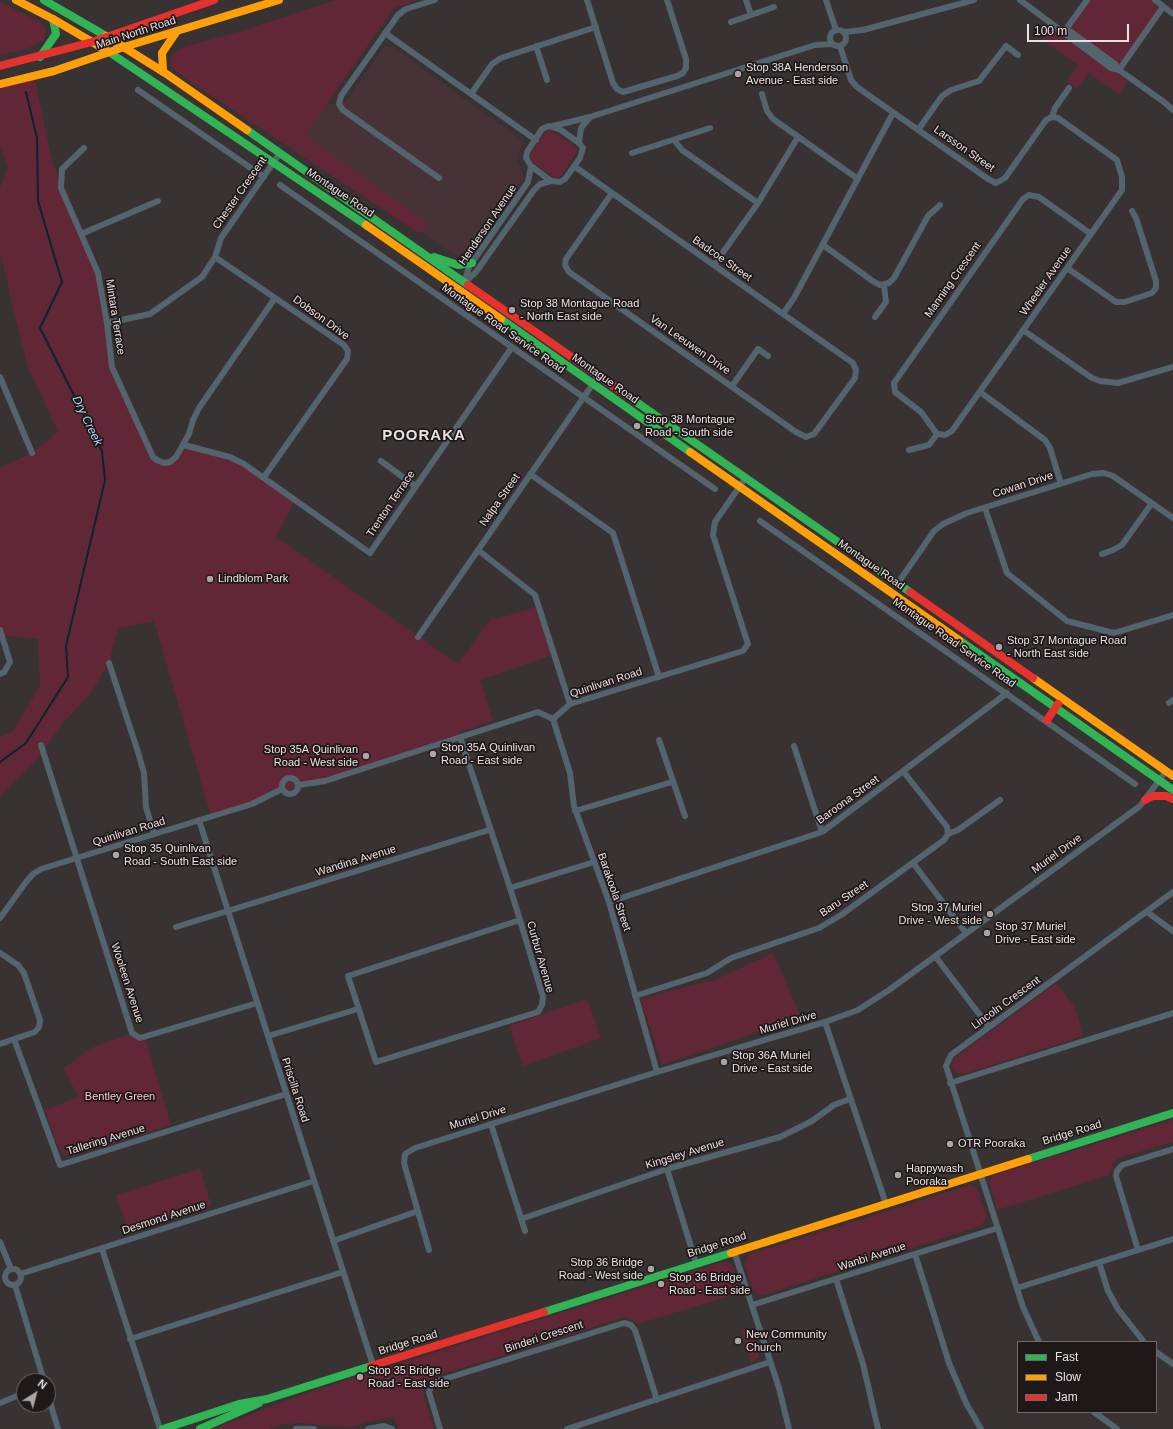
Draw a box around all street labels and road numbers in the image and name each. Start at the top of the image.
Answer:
street label: Main North Road [94,14,178,52]
street label: Larsson Street [931,123,997,175]
street label: Chester Crescent [210,154,270,232]
street label: Montague Road [304,166,376,220]
street label: Henderson Avenue [456,182,520,268]
street label: Badcoe Street [690,234,754,284]
street label: Manning Crescent [922,240,984,320]
street label: Wheeler Avenue [1017,244,1075,318]
street label: Mintara Terrace [103,278,127,356]
street label: Montague Road Service Road [439,281,567,377]
street label: Dobson Drive [290,293,352,343]
street label: Van Leeuwen Drive [647,312,733,378]
street label: Montague Road [569,351,641,407]
street label: Trenton Terrace [364,468,418,540]
street label: Cowan Drive [991,469,1055,501]
street label: Nalpa Street [477,471,523,529]
street label: Montague Road [835,537,907,593]
street label: Montague Road Service Road [890,595,1018,691]
street label: Quinlivan Road [568,665,644,701]
street label: Baroona Street [814,773,882,827]
street label: Quinlivan Road [91,815,167,849]
street label: Muriel Drive [1029,831,1085,877]
street label: Wandina Avenue [314,843,398,879]
street label: Barakoola Street [594,851,634,933]
street label: Baru Street [817,878,871,920]
street label: Curbur Avenue [523,920,557,994]
street label: Wooleen Avenue [108,941,146,1025]
street label: Lincoln Crescent [969,974,1043,1032]
street label: Muriel Drive [758,1009,818,1037]
street label: Priscilla Road [278,1056,312,1124]
street label: Muriel Drive [448,1103,508,1133]
street label: Bridge Road [1041,1118,1103,1148]
street label: Tallering Avenue [65,1122,147,1158]
street label: Kingsley Avenue [644,1136,726,1172]
street label: Desmond Avenue [120,1198,208,1238]
street label: Bridge Road [686,1229,748,1261]
street label: Wanbi Avenue [836,1240,908,1274]
street label: Binderi Crescent [503,1318,585,1356]
street label: Bridge Road [377,1328,439,1358]

